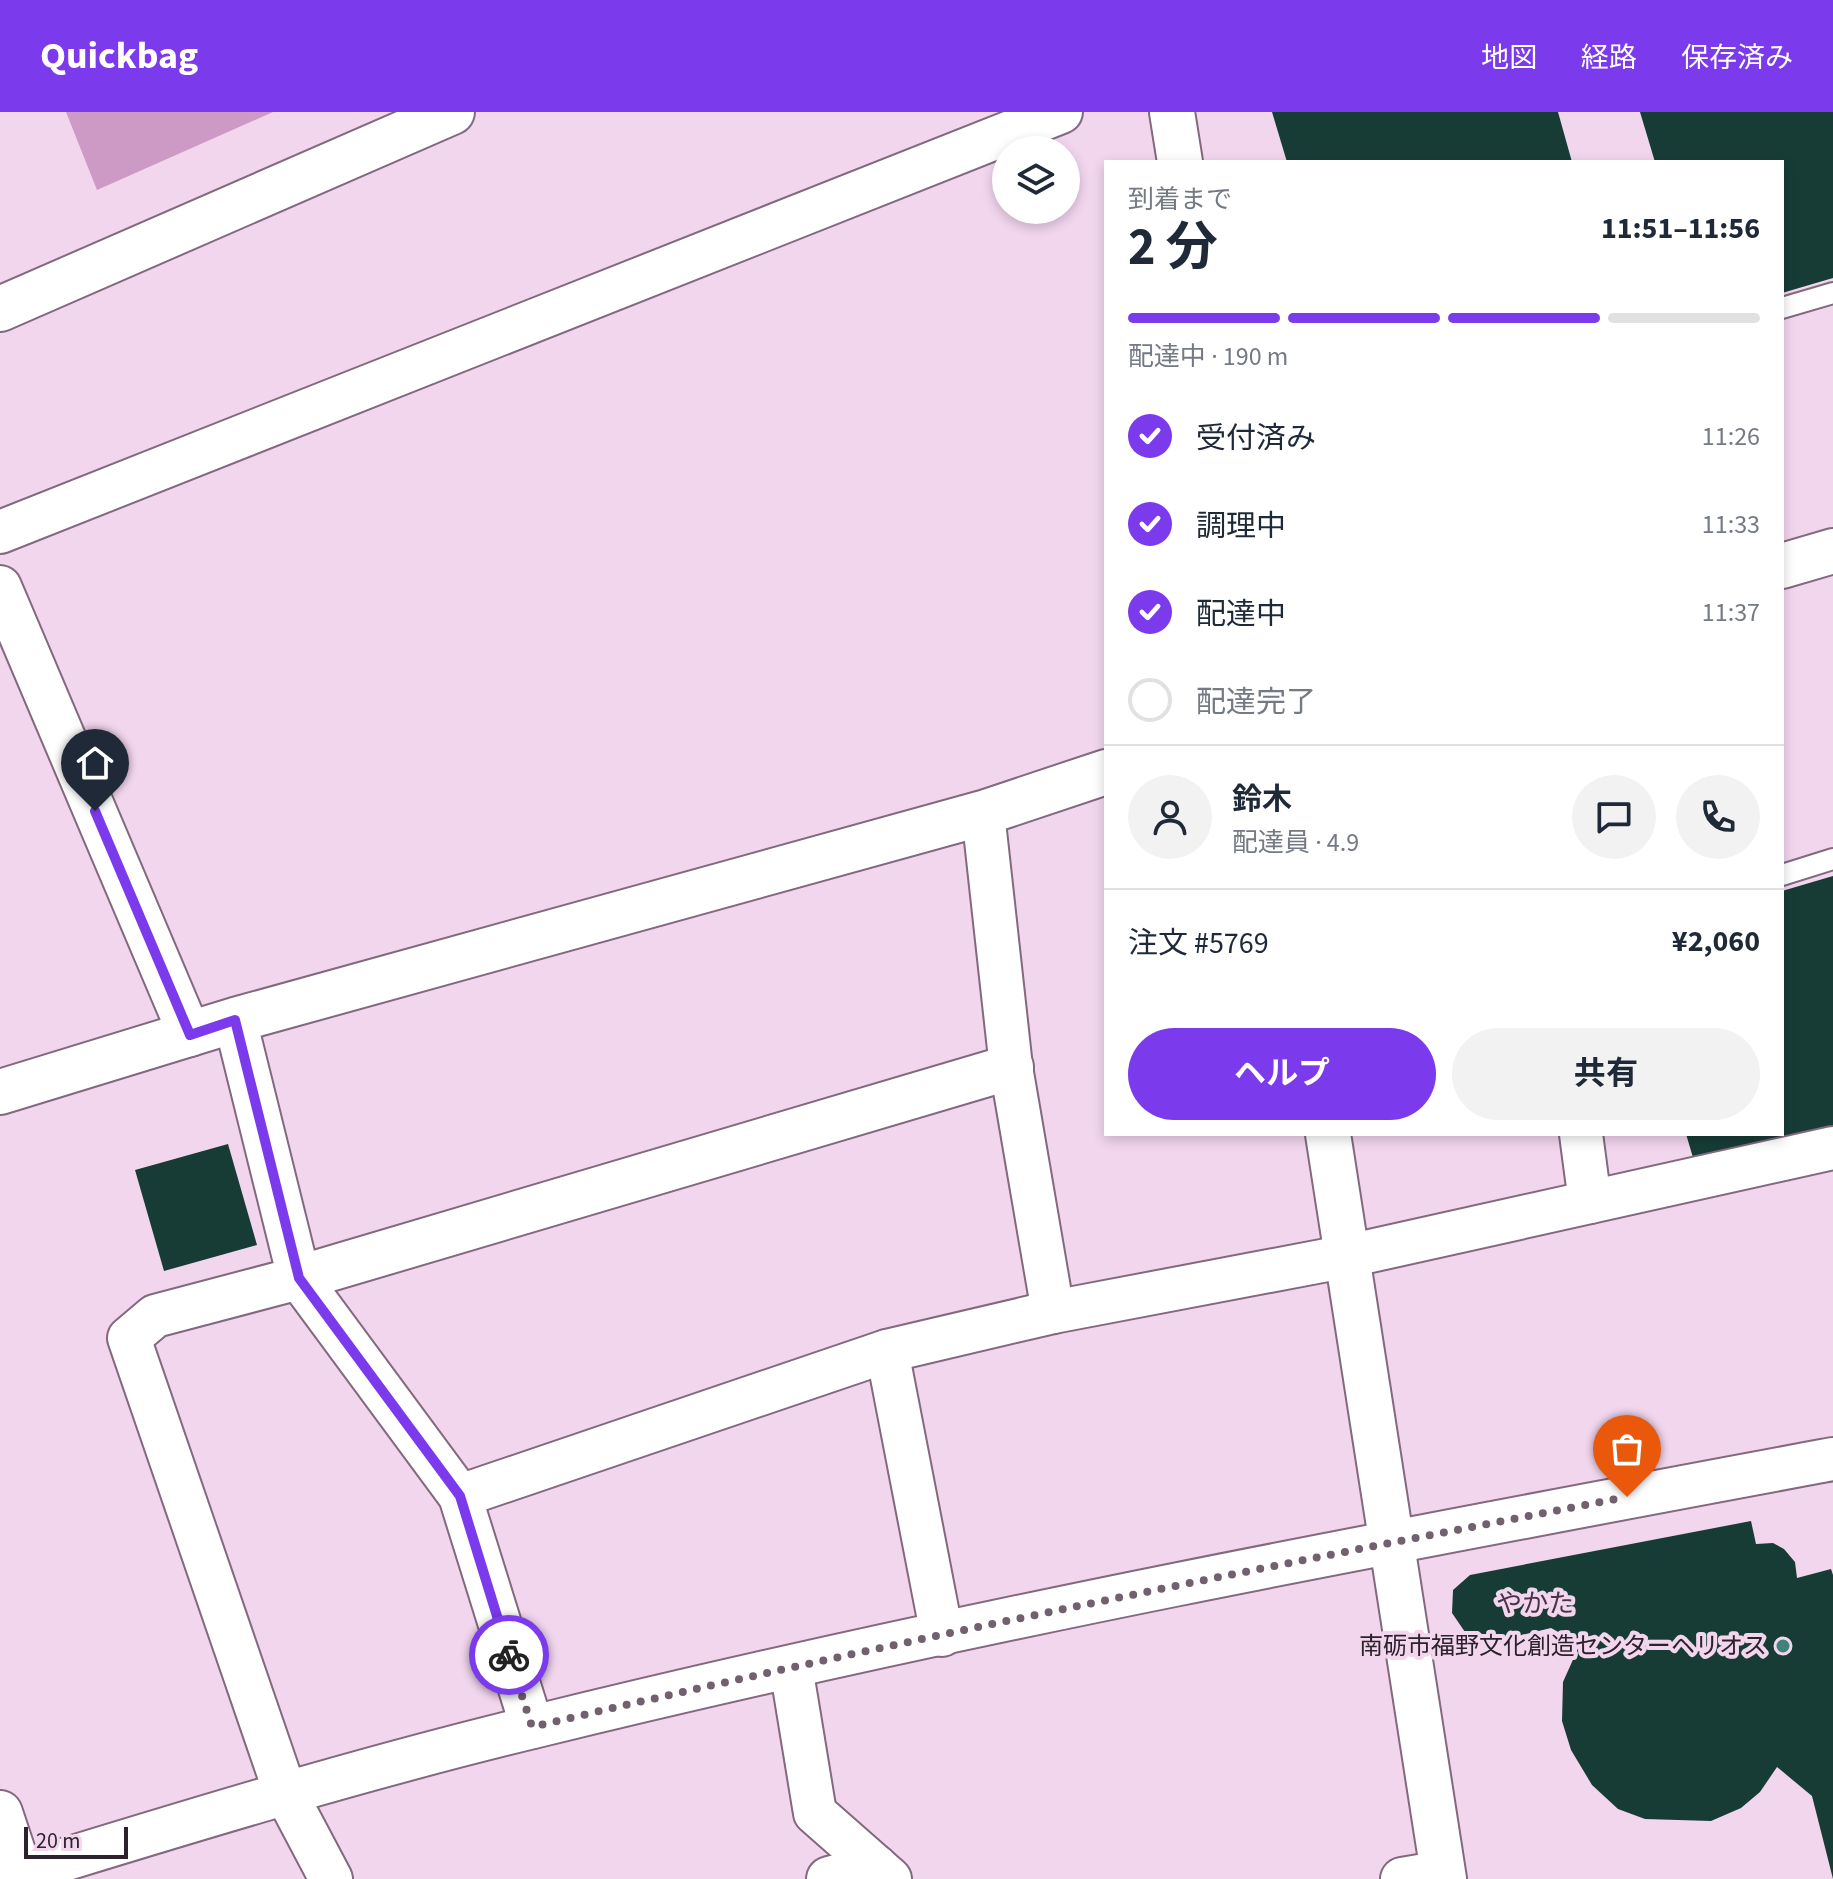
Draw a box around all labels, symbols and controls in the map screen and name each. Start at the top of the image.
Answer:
text: Quickbag [40,29,198,83]
text: 地図 [1481,38,1537,78]
text: 経路 [1581,38,1637,78]
text: 保存済み [1681,38,1793,78]
map controls [992,136,1080,224]
button: layers [992,136,1080,224]
text: 到着まで [1128,181,1232,218]
text: 11:51–11:56 [1601,207,1760,250]
text: 2 分 [1128,211,1218,285]
text: 配達中 · 190 m [1128,338,1288,375]
icon: check [1128,414,1172,458]
text: 受付済み [1196,417,1316,460]
text: 11:26 [1702,418,1760,455]
icon: check [1128,502,1172,546]
text: 調理中 [1196,505,1286,548]
text: 11:33 [1702,506,1760,543]
icon: check [1128,590,1172,634]
text: 配達中 [1196,593,1286,636]
text: 11:37 [1702,594,1760,631]
text: 配達完了 [1196,681,1316,724]
pin [61,729,129,811]
icon: home [73,741,117,785]
button: person [1128,775,1212,859]
button: chat [1572,775,1656,859]
button: phone [1676,775,1760,859]
text: 鈴木 [1232,778,1292,821]
text: 配達員 · 4.9 [1232,824,1359,861]
text: ¥2,060 [1672,920,1760,963]
text: 注文 #5769 [1128,922,1269,965]
button: ヘルプ [1128,1028,1436,1120]
button: 共有 [1452,1028,1760,1120]
pin [1593,1415,1661,1497]
icon: bag [1605,1427,1649,1471]
district label: やかた [1496,1585,1574,1622]
courier [469,1615,549,1695]
place label: 南砺市福野文化創造センターヘリオス [1359,1629,1767,1664]
icon: bike [487,1633,531,1677]
marker: 南砺市福野文化創造センターヘリオス [1774,1637,1792,1655]
scale bar [24,1823,128,1859]
text: 20 m [36,1825,81,1857]

